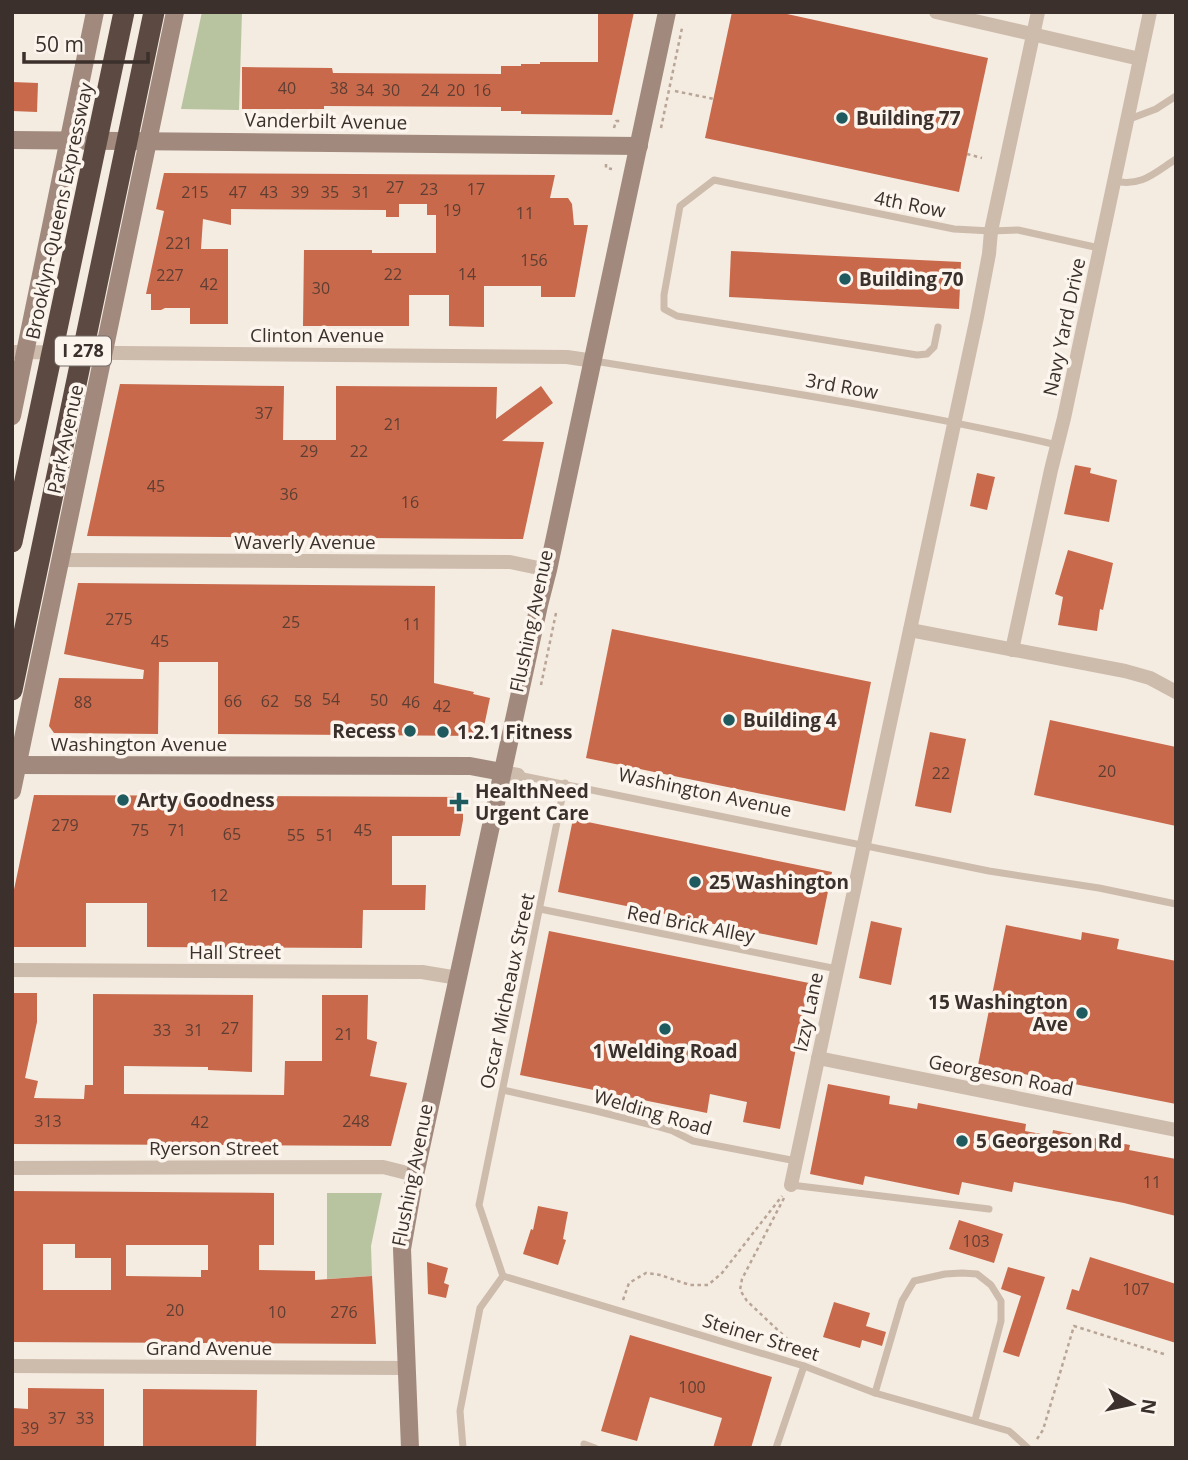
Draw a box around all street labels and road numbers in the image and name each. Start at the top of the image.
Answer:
street label: Brooklyn-Queens Expressway [19,80,99,342]
street label: Vanderbilt Avenue [244,107,408,135]
street label: 4th Row [872,184,948,224]
street label: Navy Yard Drive [1037,255,1091,399]
street label: Clinton Avenue [250,322,384,348]
road number: I 278 [55,337,111,366]
street label: 3rd Row [804,367,881,405]
street label: Park Avenue [41,382,89,496]
street label: Waverly Avenue [234,529,376,555]
street label: Flushing Avenue [503,547,559,695]
street label: Washington Avenue [51,731,227,757]
street label: Washington Avenue [616,761,794,823]
street label: Oscar Micheaux Street [474,890,541,1091]
street label: Red Brick Alley [625,899,758,949]
street label: Hall Street [189,939,281,965]
street label: Izzy Lane [787,970,829,1054]
street label: Georgeson Road [926,1048,1076,1102]
street label: Welding Road [591,1083,715,1141]
street label: Flushing Avenue [385,1101,439,1249]
street label: Ryerson Street [149,1135,279,1161]
street label: Steiner Street [699,1307,823,1367]
street label: Grand Avenue [146,1335,272,1361]

